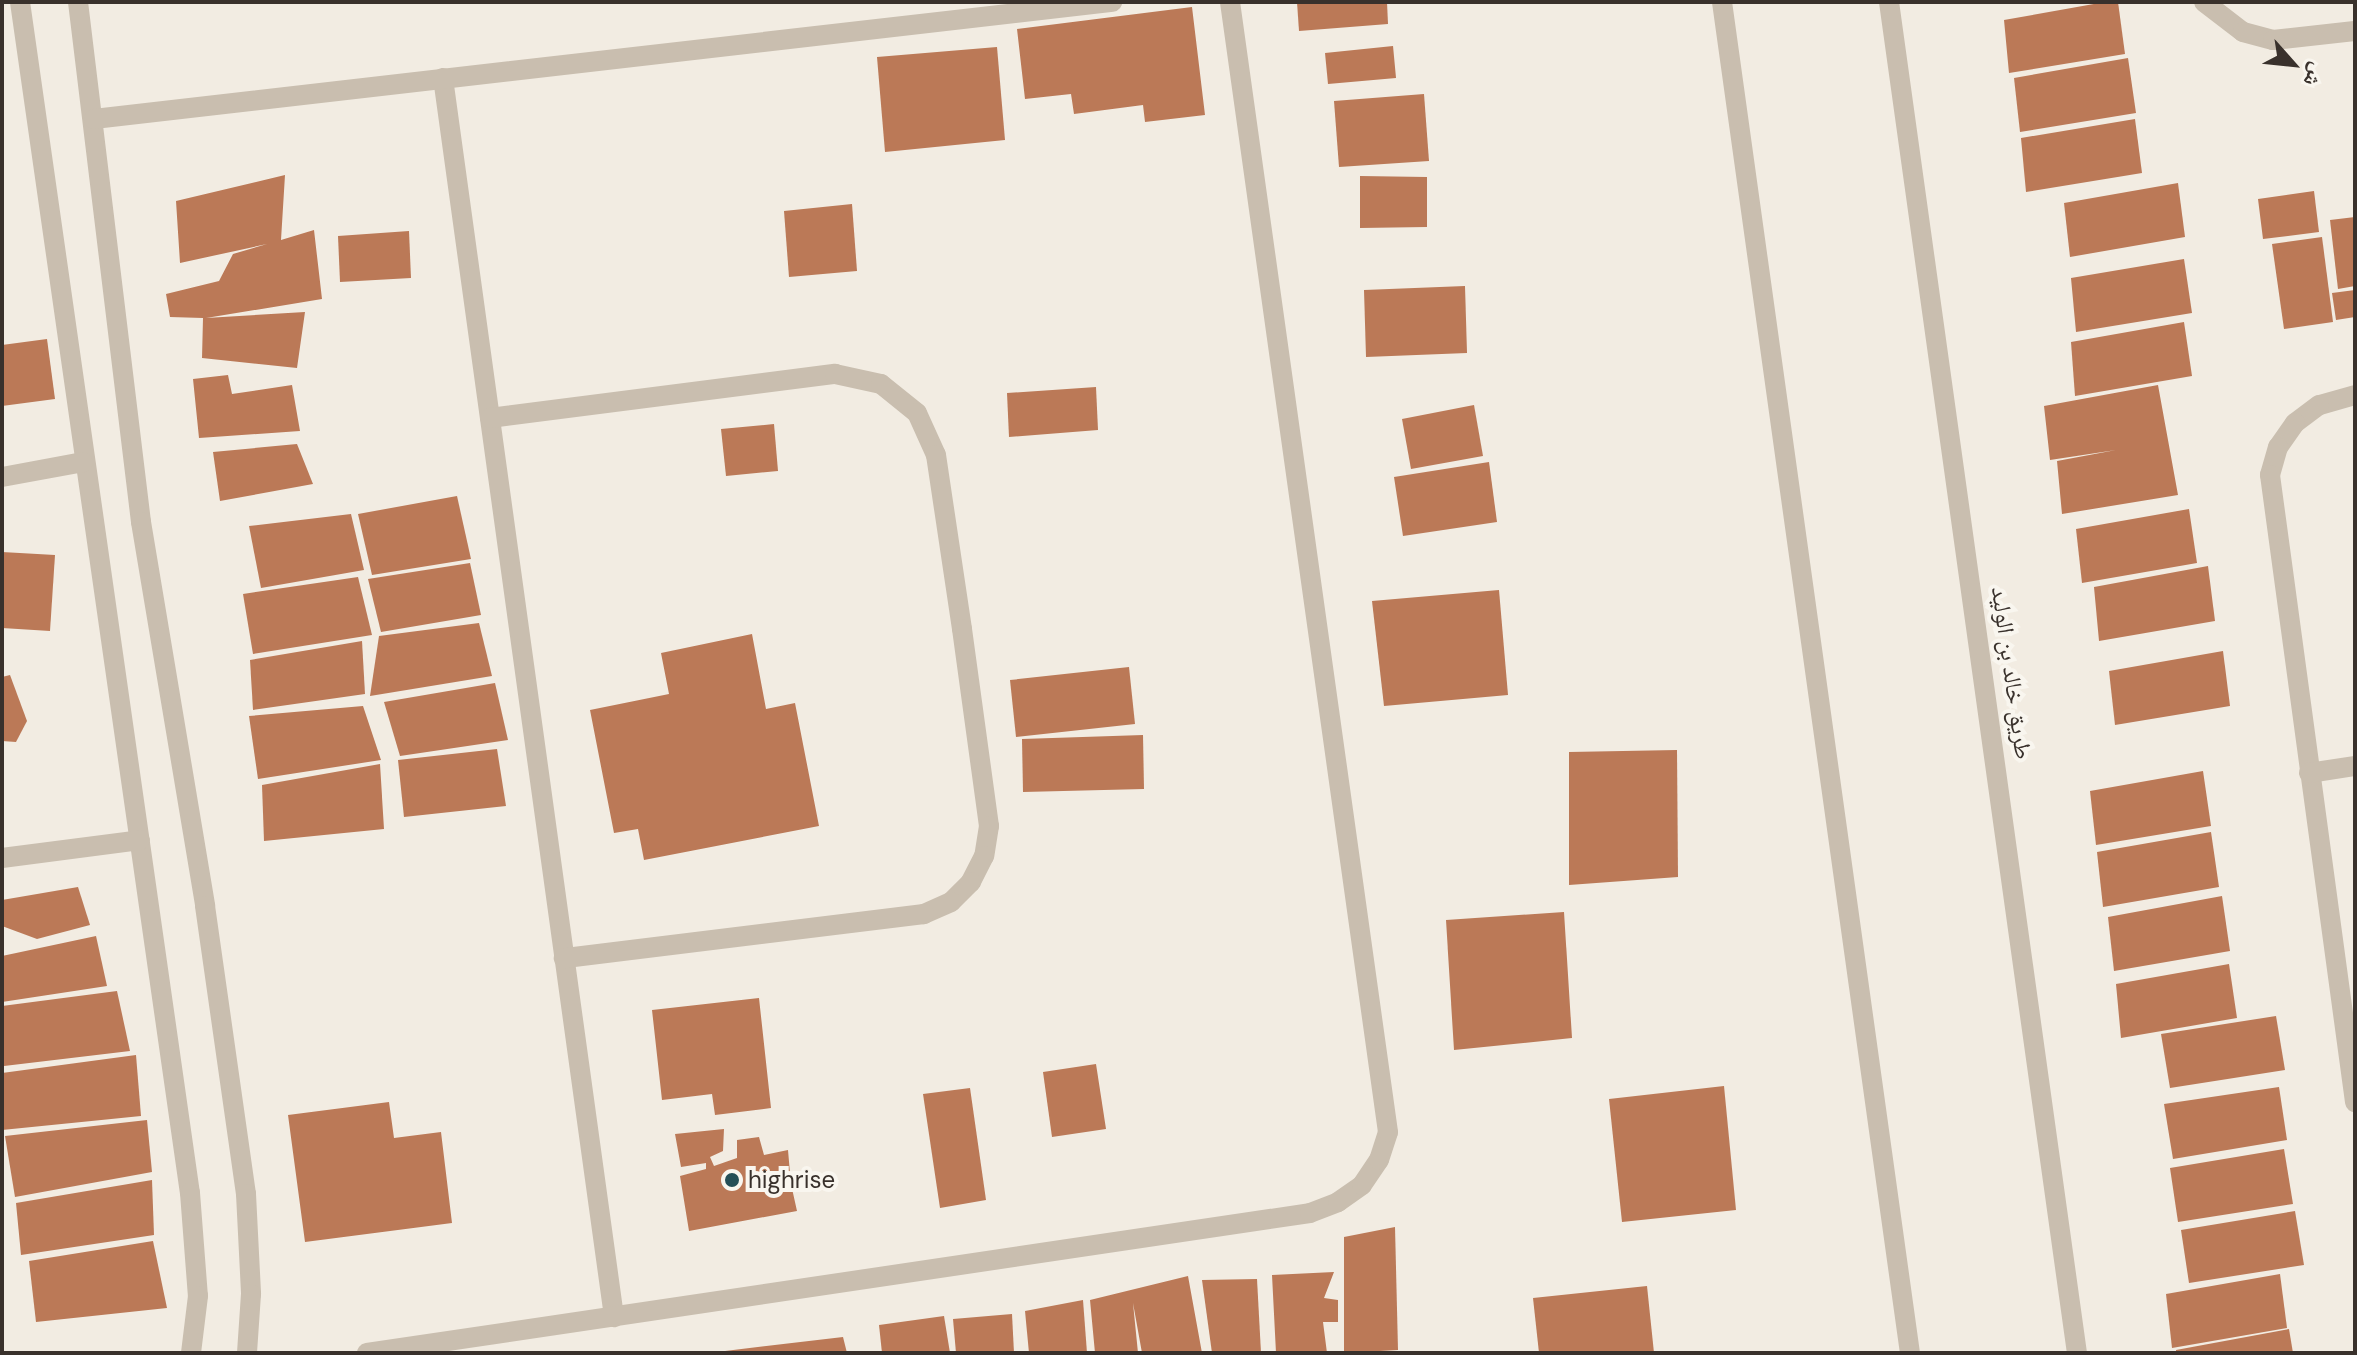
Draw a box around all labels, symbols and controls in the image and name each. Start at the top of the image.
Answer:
north arrow [2253,24,2333,104]
text: ش [2297,58,2333,92]
street label: طريق خالد بن الوليد [1986,585,2038,761]
place label: highrise [748,1166,835,1194]
marker: highrise [723,1171,741,1189]

